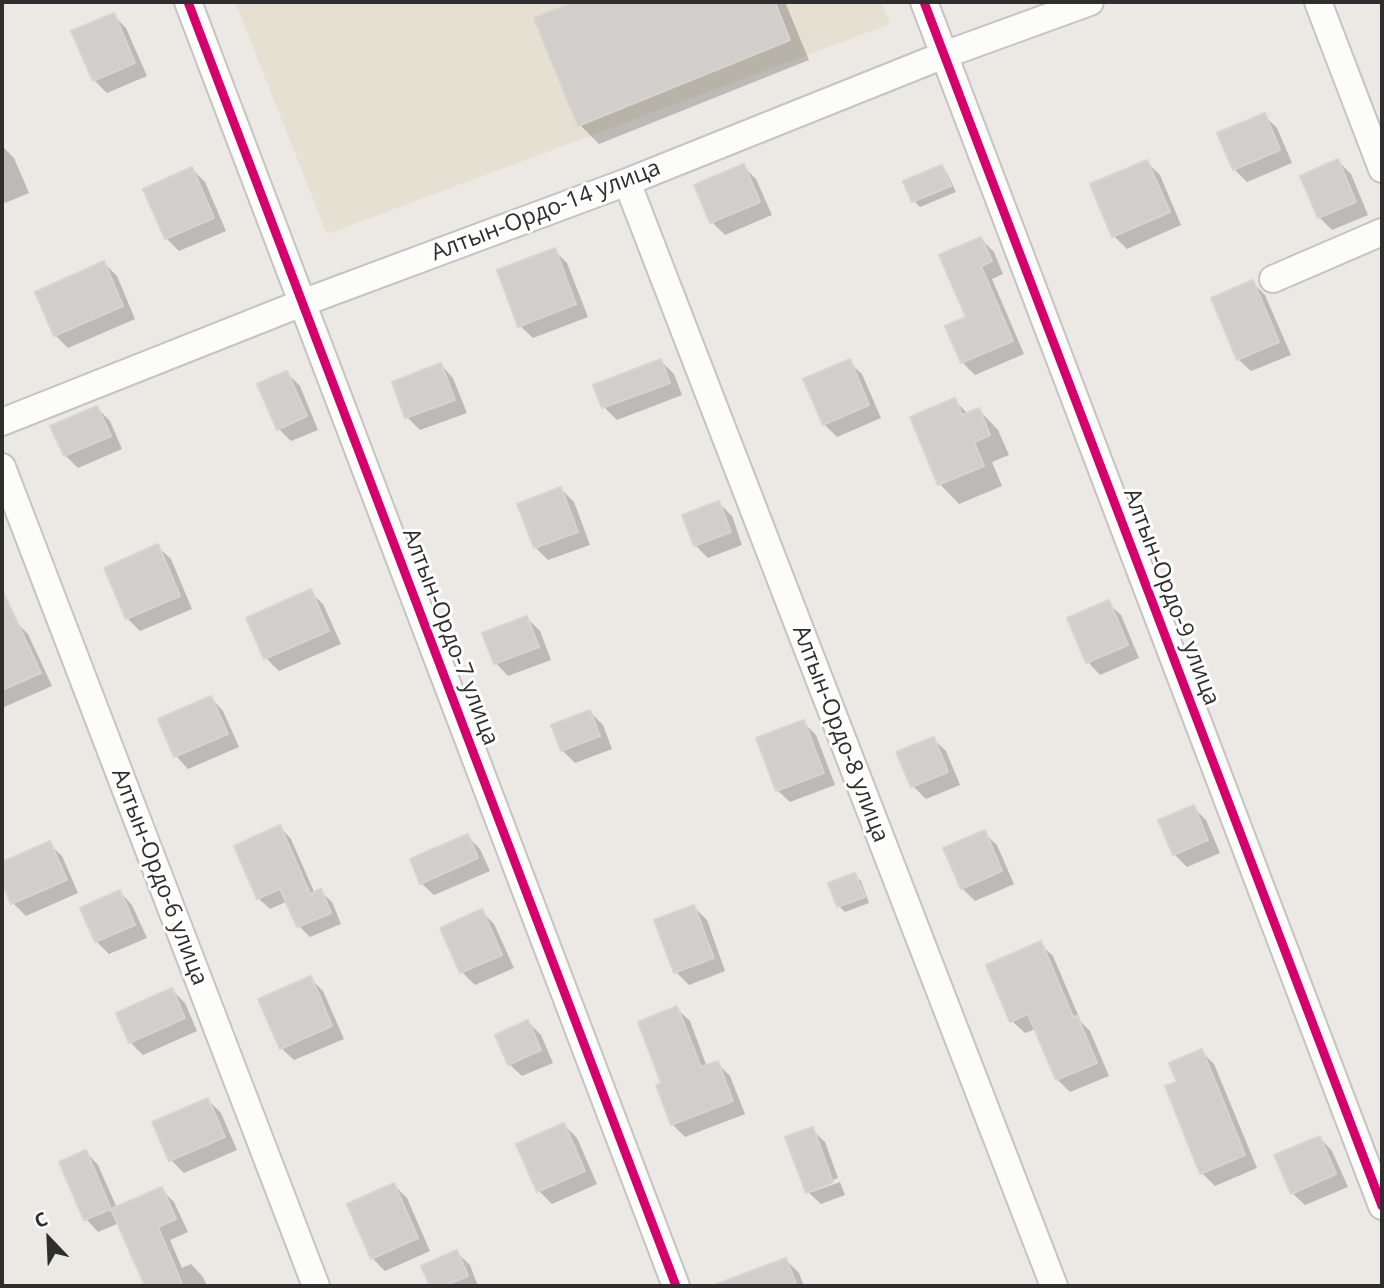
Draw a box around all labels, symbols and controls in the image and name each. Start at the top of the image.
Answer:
street label: Алтын-Ордо-14 улица [427,155,665,267]
street label: Алтын-Ордо-9 улица [1117,485,1225,709]
street label: Алтын-Ордо-7 улица [396,525,504,749]
street label: Алтын-Ордо-8 улица [786,622,894,846]
street label: Алтын-Ордо-6 улица [105,765,213,989]
north arrow [14,1204,84,1274]
text: С [30,1205,51,1234]

